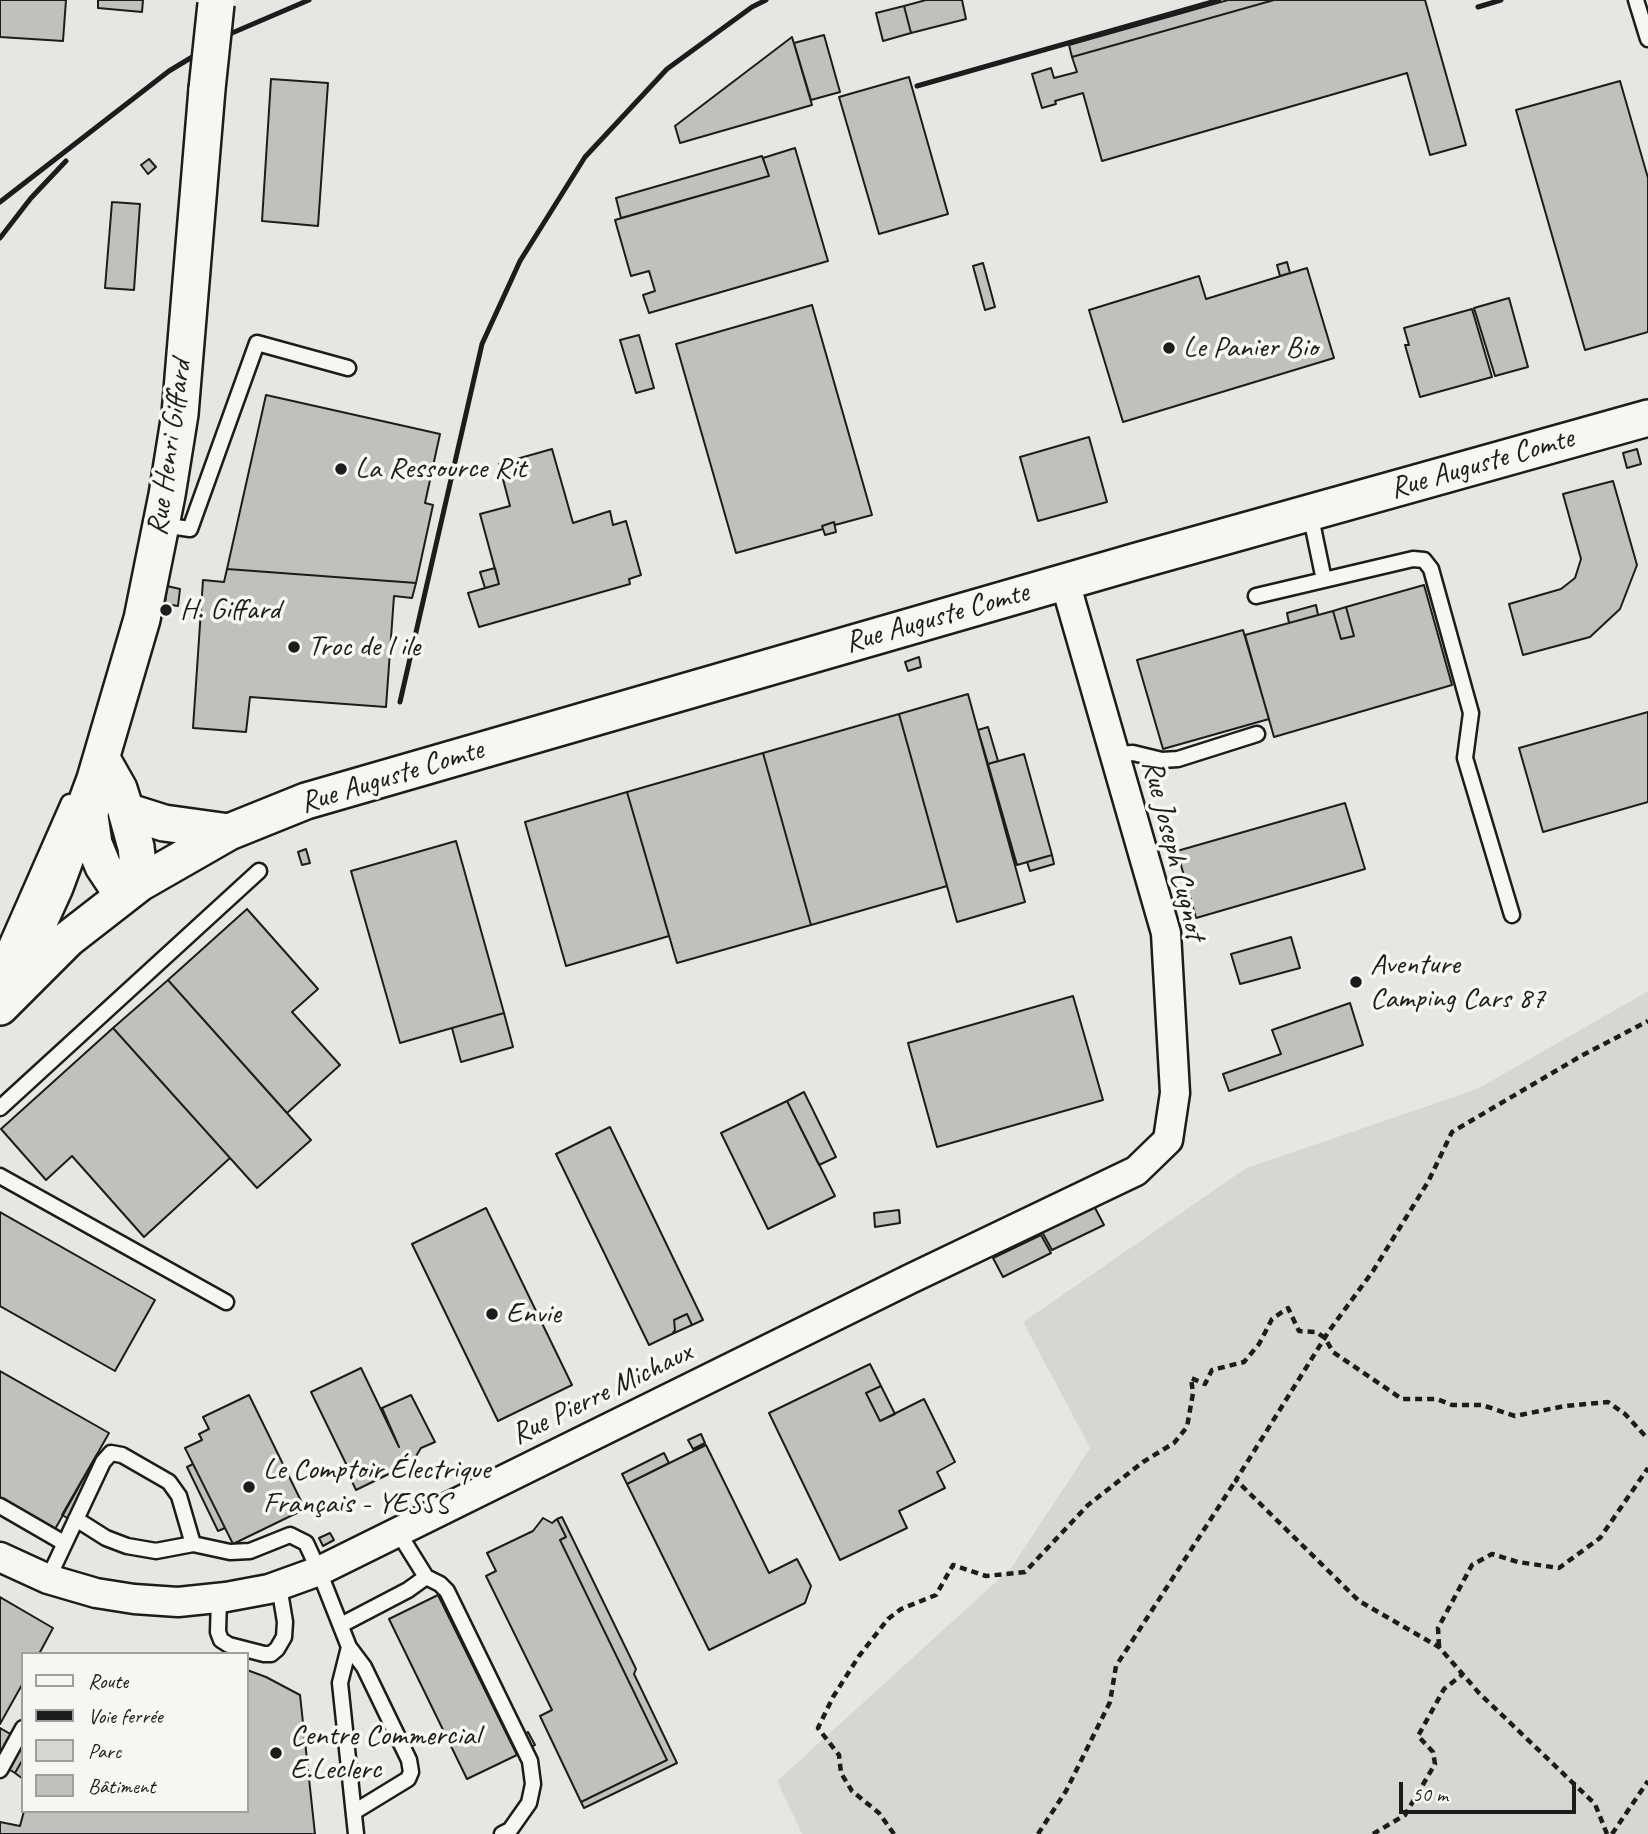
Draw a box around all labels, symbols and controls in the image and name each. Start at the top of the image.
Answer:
place label: Le Panier Bio [1183,330,1318,366]
marker: Le Panier Bio [1161,340,1177,356]
street label: Rue Henri Giffard [140,358,200,538]
street label: Rue Auguste Comte [1386,421,1578,507]
place label: La Ressource Rit [355,451,526,487]
marker: La Ressource Rit [333,461,349,477]
street label: Rue Auguste Comte [841,575,1033,661]
place label: H. Giffard [180,592,280,628]
marker: H. Giffard [158,602,174,618]
place label: Troc de l ile [308,629,420,665]
marker: Troc de l ile [286,639,302,655]
street label: Rue Auguste Comte [296,732,488,822]
street label: Rue Joseph Cugnot [1133,756,1213,944]
place label: Aventure Camping Cars 87 [1370,947,1545,1018]
marker: Aventure Camping Cars 87 [1348,974,1364,990]
place label: Envie [506,1296,561,1332]
marker: Envie [484,1306,500,1322]
street label: Rue Pierre Michaux [506,1335,698,1453]
place label: Le Comptoir Électrique Français - YESSS [263,1452,490,1522]
marker: Le Comptoir Électrique Français - YESSS [241,1479,257,1495]
legend [21,1652,248,1813]
text: Route [88,1668,128,1694]
text: Voie ferrée [88,1703,163,1729]
place label: Centre Commercial E.Leclerc [290,1718,480,1788]
text: Parc [88,1738,121,1764]
marker: Centre Commercial E.Leclerc [268,1745,284,1761]
scale bar [1403,1768,1580,1812]
text: Bâtiment [88,1773,155,1799]
text: 50 m [1412,1781,1448,1807]

